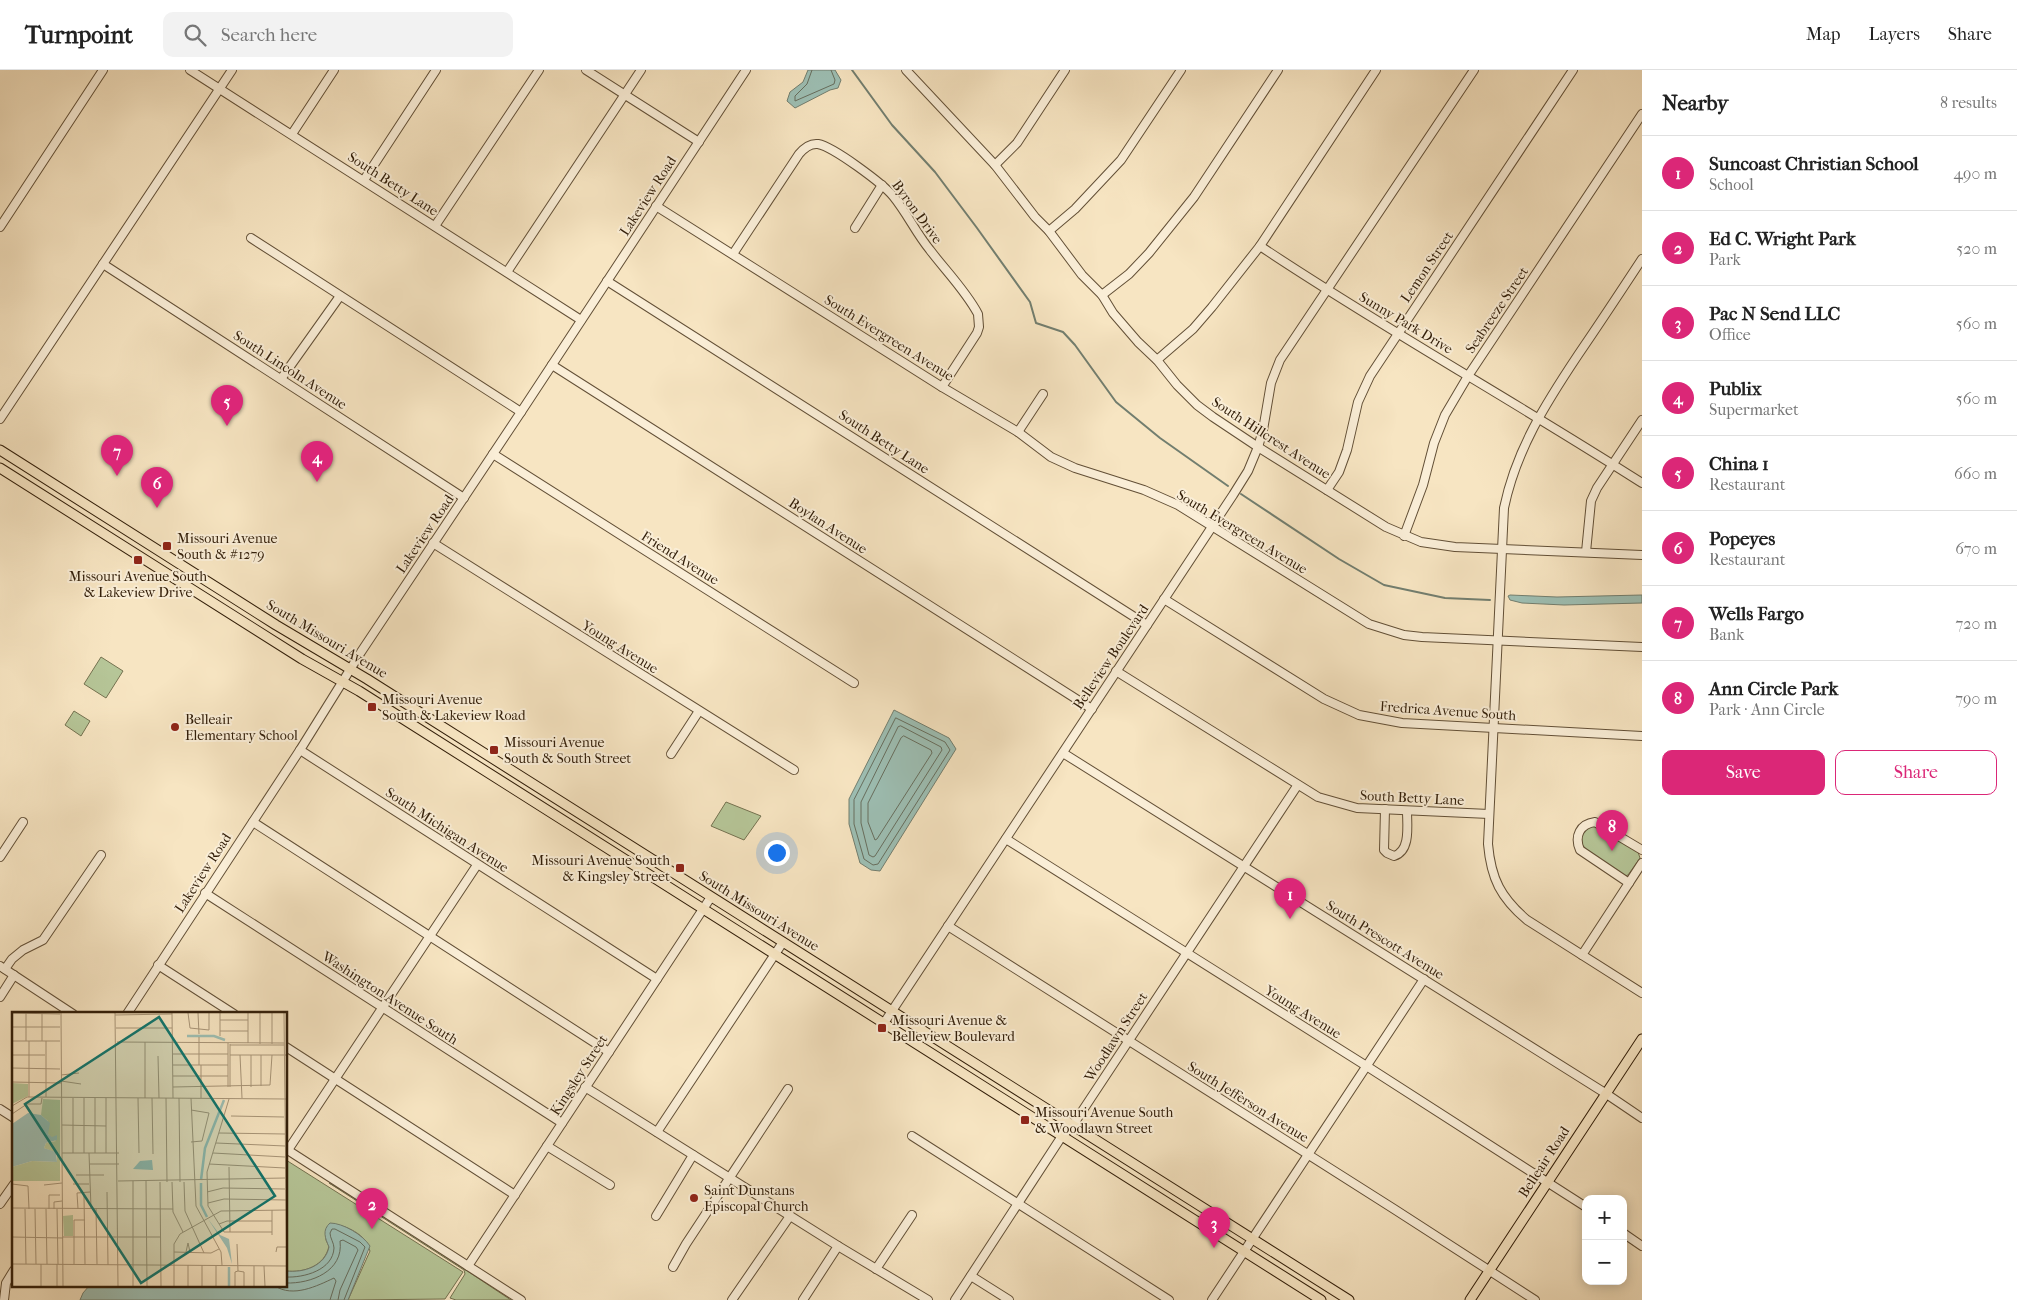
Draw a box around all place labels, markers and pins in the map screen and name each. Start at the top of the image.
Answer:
pin: 5 [211,385,243,426]
pin: 7 [101,435,133,476]
pin: 4 [301,441,333,482]
pin: 6 [141,467,173,508]
place label: Missouri Avenue South & #1279 [177,530,278,563]
marker: Missouri Avenue South & #1279 [161,540,173,552]
marker: Missouri Avenue South & Lakeview Drive [132,554,144,566]
place label: Missouri Avenue South & Lakeview Drive [69,568,207,601]
place label: Missouri Avenue South & Lakeview Road [382,691,526,724]
marker: Missouri Avenue South & Lakeview Road [366,701,378,713]
place label: Belleair Elementary School [185,711,298,744]
marker: Belleair Elementary School [169,721,181,733]
place label: Missouri Avenue South & South Street [504,734,631,767]
marker: Missouri Avenue South & South Street [488,744,500,756]
pin: 8 [1596,810,1628,851]
place label: Missouri Avenue South & Kingsley Street [532,852,670,885]
marker: Missouri Avenue South & Kingsley Street [674,862,686,874]
pin: 1 [1274,878,1306,919]
place label: Missouri Avenue & Belleview Boulevard [892,1012,1015,1045]
marker: Missouri Avenue & Belleview Boulevard [876,1022,888,1034]
place label: Missouri Avenue South & Woodlawn Street [1035,1104,1174,1137]
marker: Missouri Avenue South & Woodlawn Street [1019,1114,1031,1126]
place label: Saint Dunstans Episcopal Church [704,1182,809,1215]
pin: 2 [356,1188,388,1229]
marker: Saint Dunstans Episcopal Church [688,1192,700,1204]
pin: 3 [1198,1207,1230,1248]

